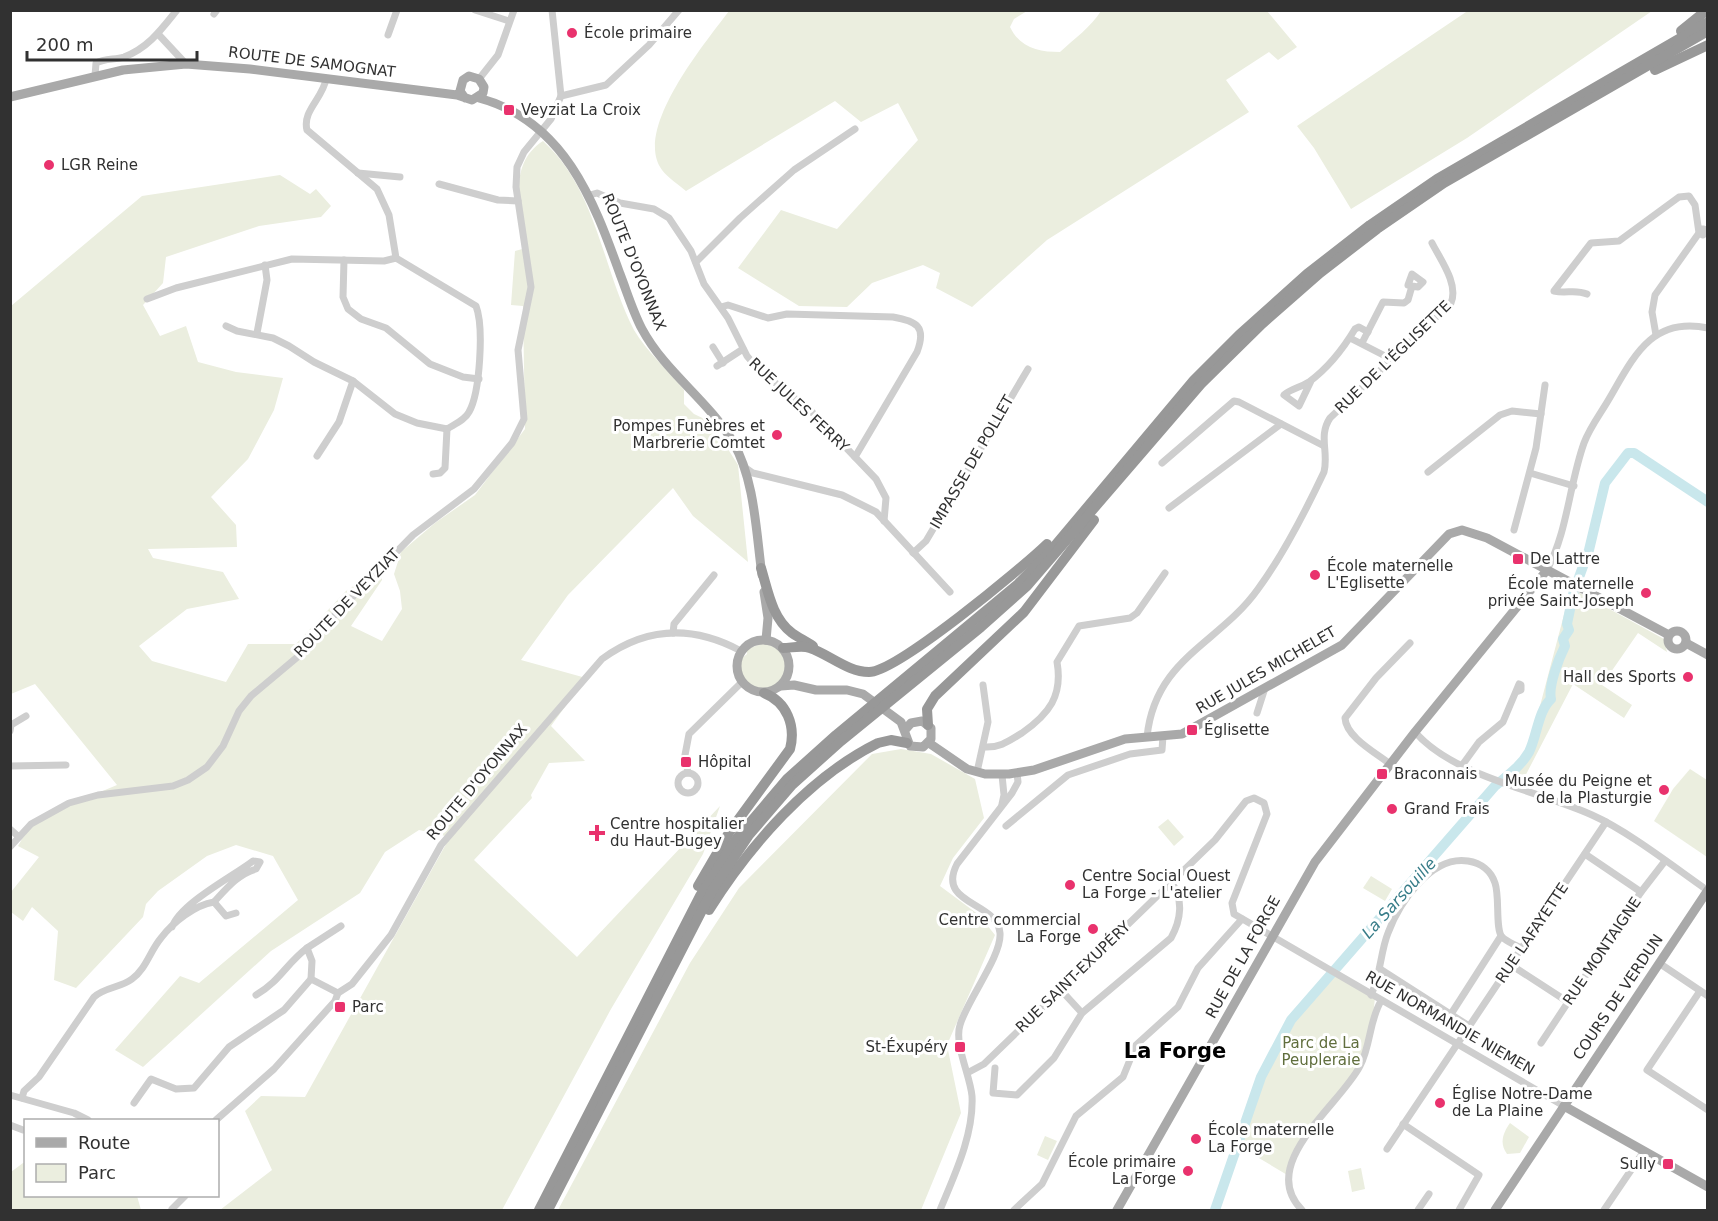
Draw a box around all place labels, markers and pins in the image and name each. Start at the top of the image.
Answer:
place label: École primaire [584,23,692,42]
marker: École primaire [565,26,579,40]
place label: Veyziat La Croix [521,101,641,119]
marker: Veyziat La Croix [502,103,516,117]
place label: LGR Reine [61,156,138,174]
marker: LGR Reine [42,158,56,172]
place label: Pompes Funèbres et Marbrerie Comtet [613,417,765,452]
marker: Pompes Funèbres et Marbrerie Comtet [770,428,784,442]
place label: De Lattre [1530,550,1600,568]
marker: De Lattre [1511,552,1525,566]
place label: École maternelle L'Eglisette [1327,556,1453,592]
marker: École maternelle L'Eglisette [1308,568,1322,582]
place label: École maternelle privée Saint-Joseph [1488,574,1634,610]
marker: École maternelle privée Saint-Joseph [1639,586,1653,600]
place label: Hall des Sports [1563,668,1676,686]
marker: Hall des Sports [1681,670,1695,684]
place label: Églisette [1204,720,1269,739]
marker: Églisette [1185,723,1199,737]
place label: Hôpital [698,753,751,771]
marker: Hôpital [679,755,693,769]
place label: Braconnais [1394,765,1477,783]
marker: Braconnais [1375,767,1389,781]
place label: Musée du Peigne et de la Plasturgie [1505,772,1652,807]
marker: Musée du Peigne et de la Plasturgie [1657,783,1671,797]
place label: Grand Frais [1404,800,1490,818]
marker: Grand Frais [1385,802,1399,816]
place label: Centre hospitalier du Haut-Bugey [610,815,745,850]
marker: Centre hospitalier du Haut-Bugey [588,824,606,842]
place label: Centre Social Ouest La Forge - L'atelier [1082,867,1231,902]
marker: Centre Social Ouest La Forge - L'atelier [1063,878,1077,892]
place label: Centre commercial La Forge [939,911,1081,946]
marker: Centre commercial La Forge [1086,922,1100,936]
place label: Parc [352,998,384,1016]
marker: Parc [333,1000,347,1014]
place label: St-Éxupéry [866,1037,948,1056]
marker: St-Éxupéry [953,1040,967,1054]
place label: Église Notre-Dame de La Plaine [1452,1084,1593,1120]
marker: Église Notre-Dame de La Plaine [1433,1096,1447,1110]
place label: École maternelle La Forge [1208,1120,1334,1156]
marker: École maternelle La Forge [1189,1132,1203,1146]
place label: École primaire La Forge [1068,1152,1176,1188]
place label: Sully [1620,1155,1656,1173]
marker: Sully [1661,1157,1675,1171]
marker: École primaire La Forge [1181,1164,1195,1178]

